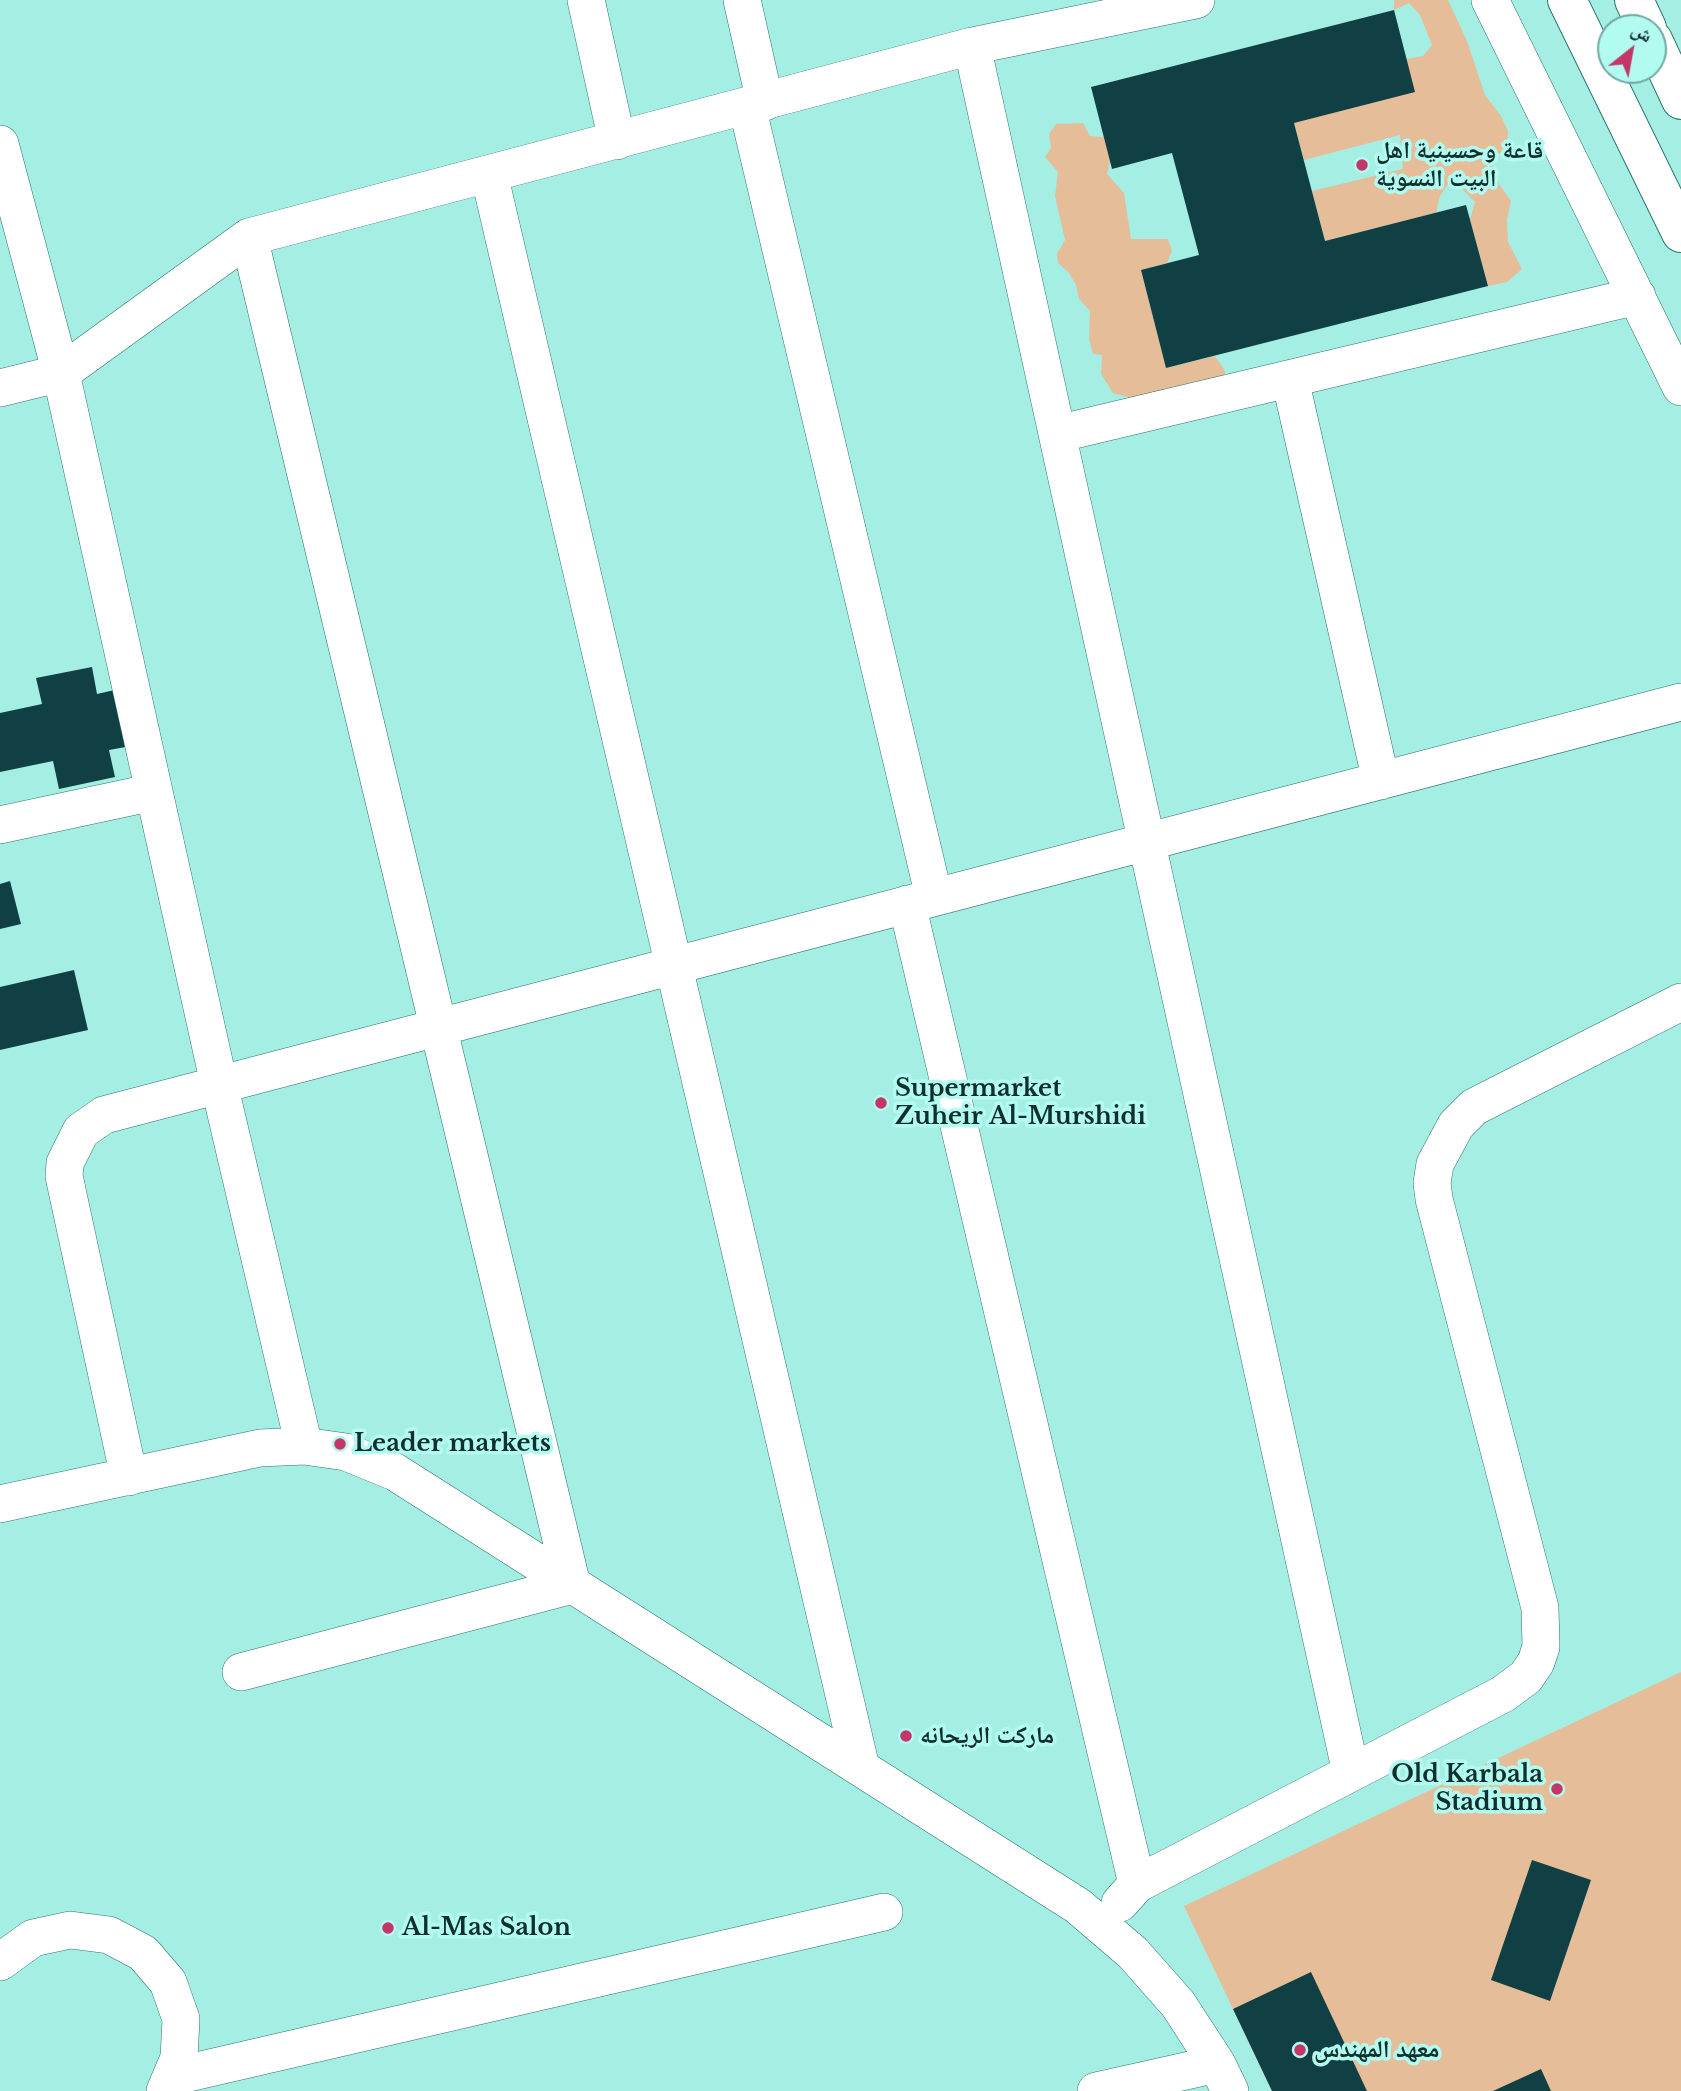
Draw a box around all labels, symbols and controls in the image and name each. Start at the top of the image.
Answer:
north arrow [1597,14,1667,84]
text: ش [1627,17,1657,47]
place label: قاعة وحسينية اهل البيت النسوية [1376,137,1543,193]
marker: قاعة وحسينية اهل البيت النسوية [1354,157,1370,173]
place label: Supermarket Zuheir Al-Murshidi [895,1075,1146,1131]
marker: Supermarket Zuheir Al-Murshidi [873,1095,889,1111]
place label: Leader markets [354,1430,551,1458]
marker: Leader markets [332,1436,348,1452]
place label: ماركت الريحانه [920,1722,1054,1750]
marker: ماركت الريحانه [898,1728,914,1744]
place label: Old Karbala Stadium [1391,1761,1543,1817]
marker: Old Karbala Stadium [1549,1781,1565,1797]
place label: Al-Mas Salon [402,1914,571,1942]
marker: Al-Mas Salon [380,1920,396,1936]
place label: معهد المهندس [1314,2036,1439,2064]
marker: معهد المهندس [1292,2042,1308,2058]

